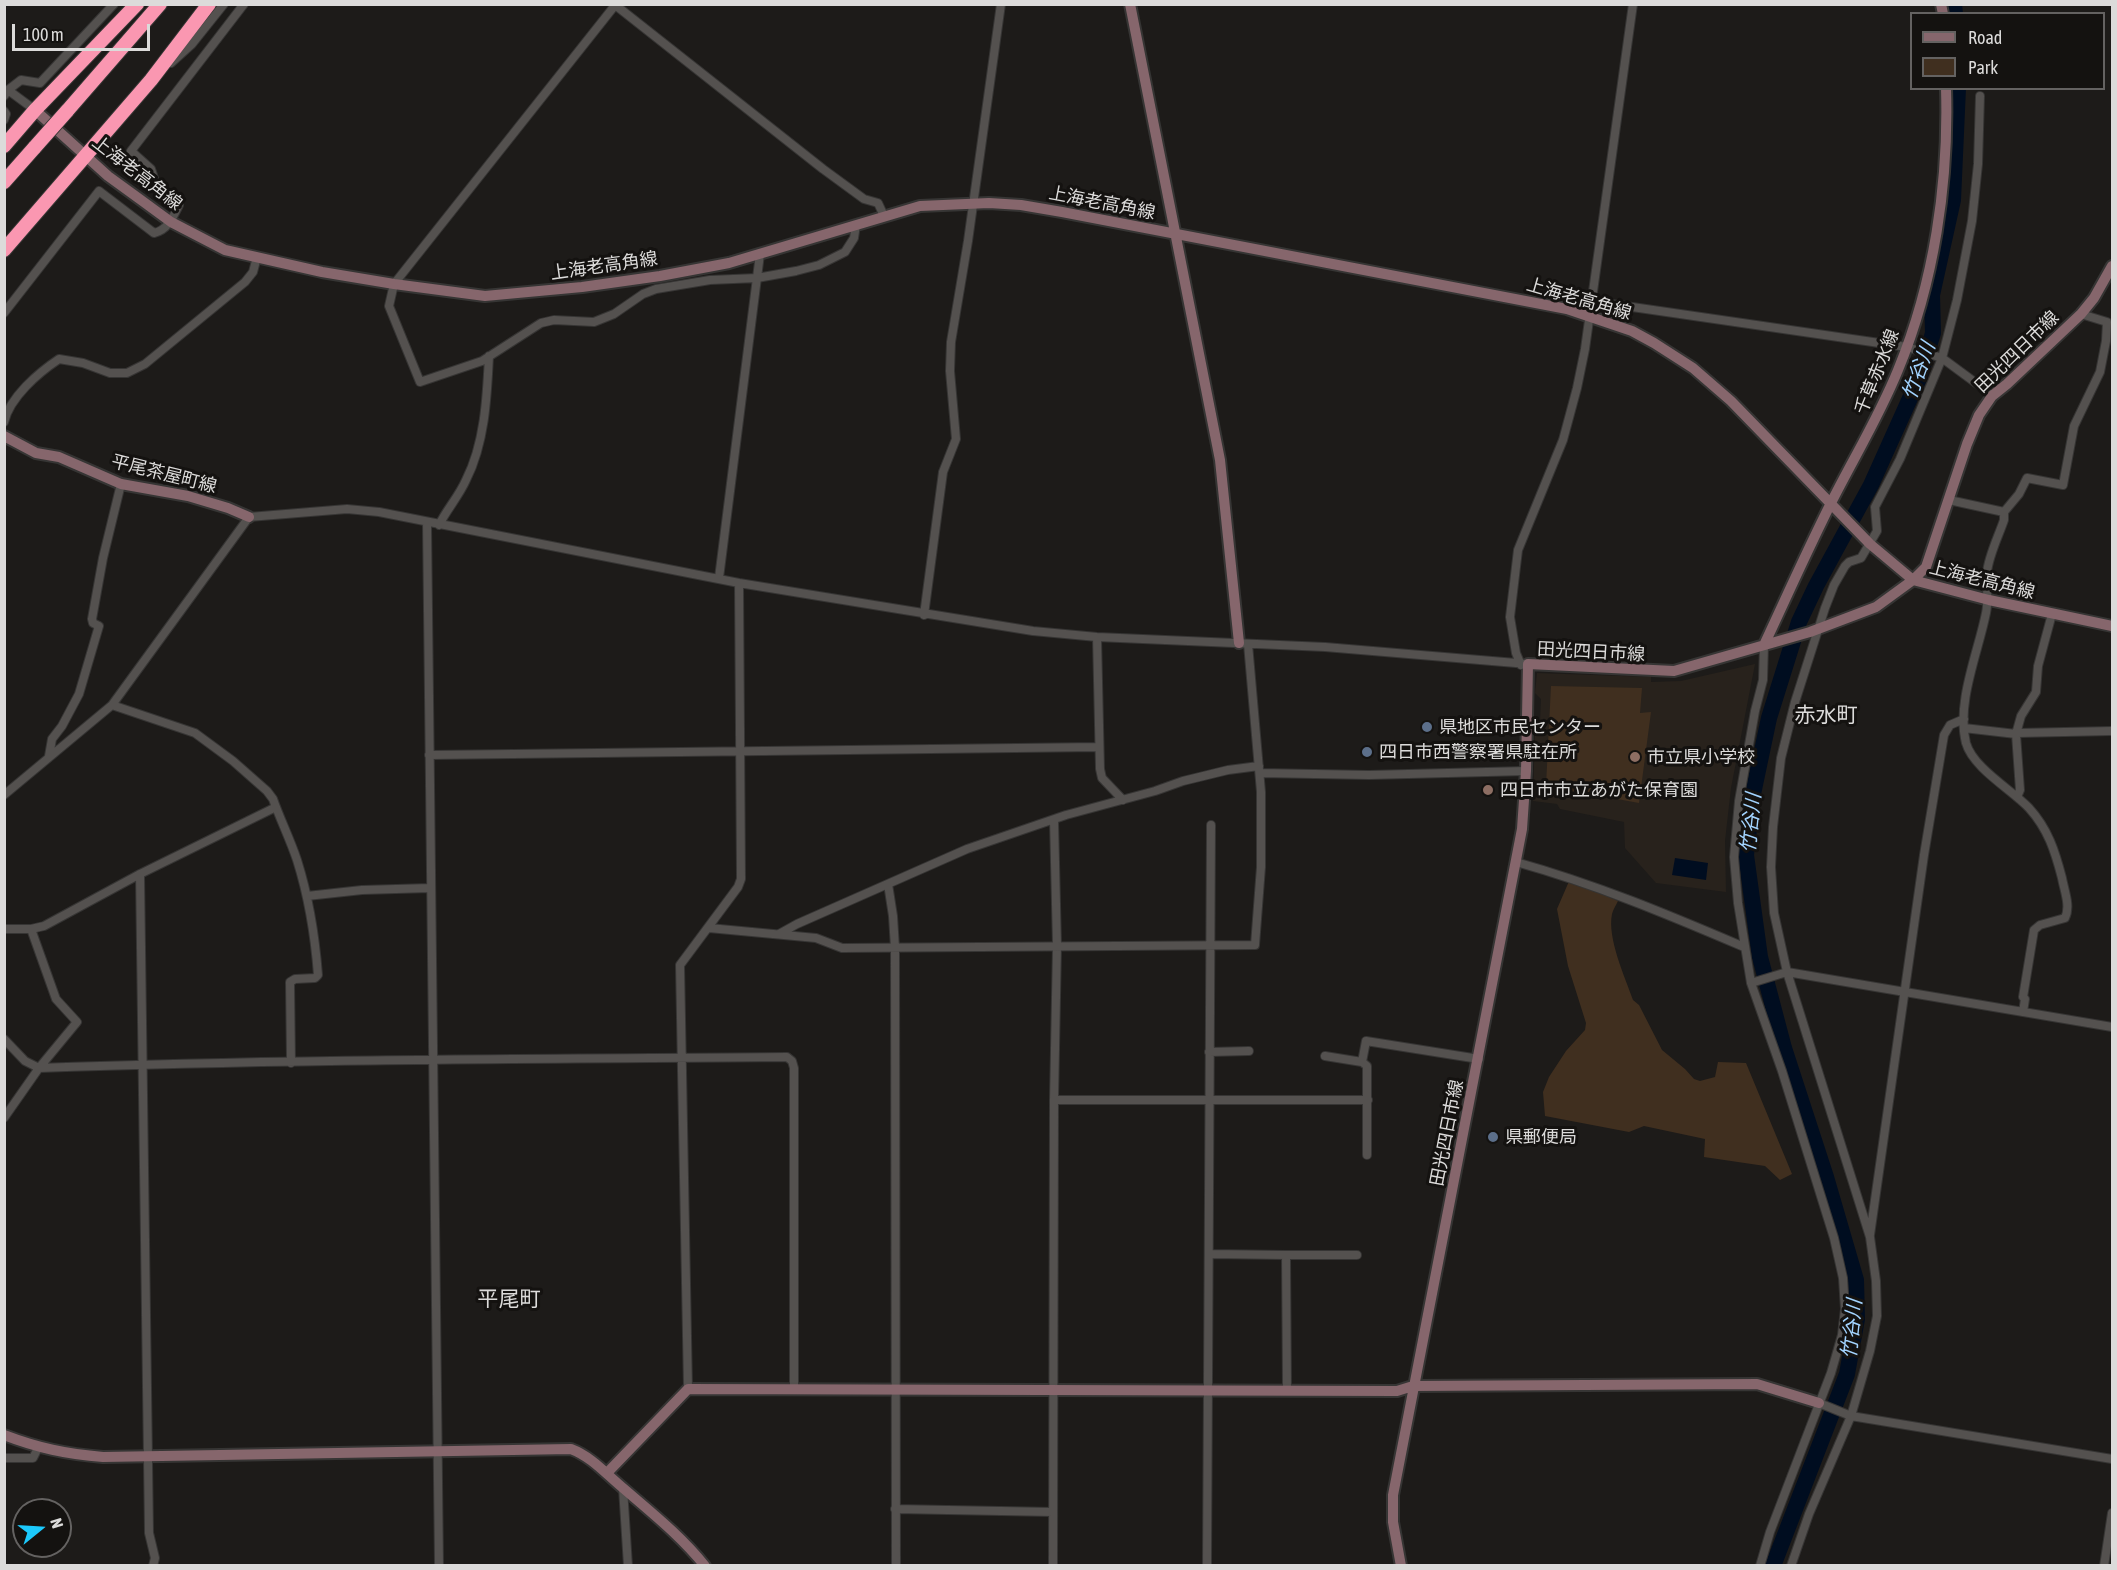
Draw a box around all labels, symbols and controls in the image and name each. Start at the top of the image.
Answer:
scale bar [15,12,153,50]
legend [1910,12,2105,90]
text: 100 m [23,24,64,45]
text: Road [1968,27,2002,48]
text: Park [1968,57,1998,78]
street label: 上海老高角線 [88,131,186,215]
street label: 上海老高角線 [1047,182,1157,224]
street label: 上海老高角線 [549,248,659,284]
street label: 上海老高角線 [1524,274,1634,324]
street label: 田光四日市線 [1971,307,2063,397]
street label: 千草赤水線 [1850,326,1904,418]
water label: 竹谷川 [1897,339,1941,403]
street label: 平尾茶屋町線 [109,450,219,498]
street label: 上海老高角線 [1927,556,2037,604]
street label: 田光四日市線 [1537,638,1645,666]
district label: 赤水町 [1795,702,1857,728]
place label: 県地区市民センター [1439,716,1601,738]
marker: 県地区市民センター [1420,720,1434,734]
place label: 四日市西警察署県駐在所 [1379,741,1577,763]
marker: 四日市西警察署県駐在所 [1360,745,1374,759]
place label: 市立県小学校 [1647,746,1755,768]
marker: 市立県小学校 [1628,750,1642,764]
place label: 四日市市立あがた保育園 [1500,779,1698,801]
marker: 四日市市立あがた保育園 [1481,783,1495,797]
water label: 竹谷川 [1736,792,1766,854]
street label: 田光四日市線 [1426,1078,1468,1188]
place label: 県郵便局 [1505,1126,1577,1148]
marker: 県郵便局 [1486,1130,1500,1144]
district label: 平尾町 [478,1286,540,1312]
water label: 竹谷川 [1837,1298,1867,1360]
north arrow [12,1498,72,1558]
text: N [47,1516,67,1530]

